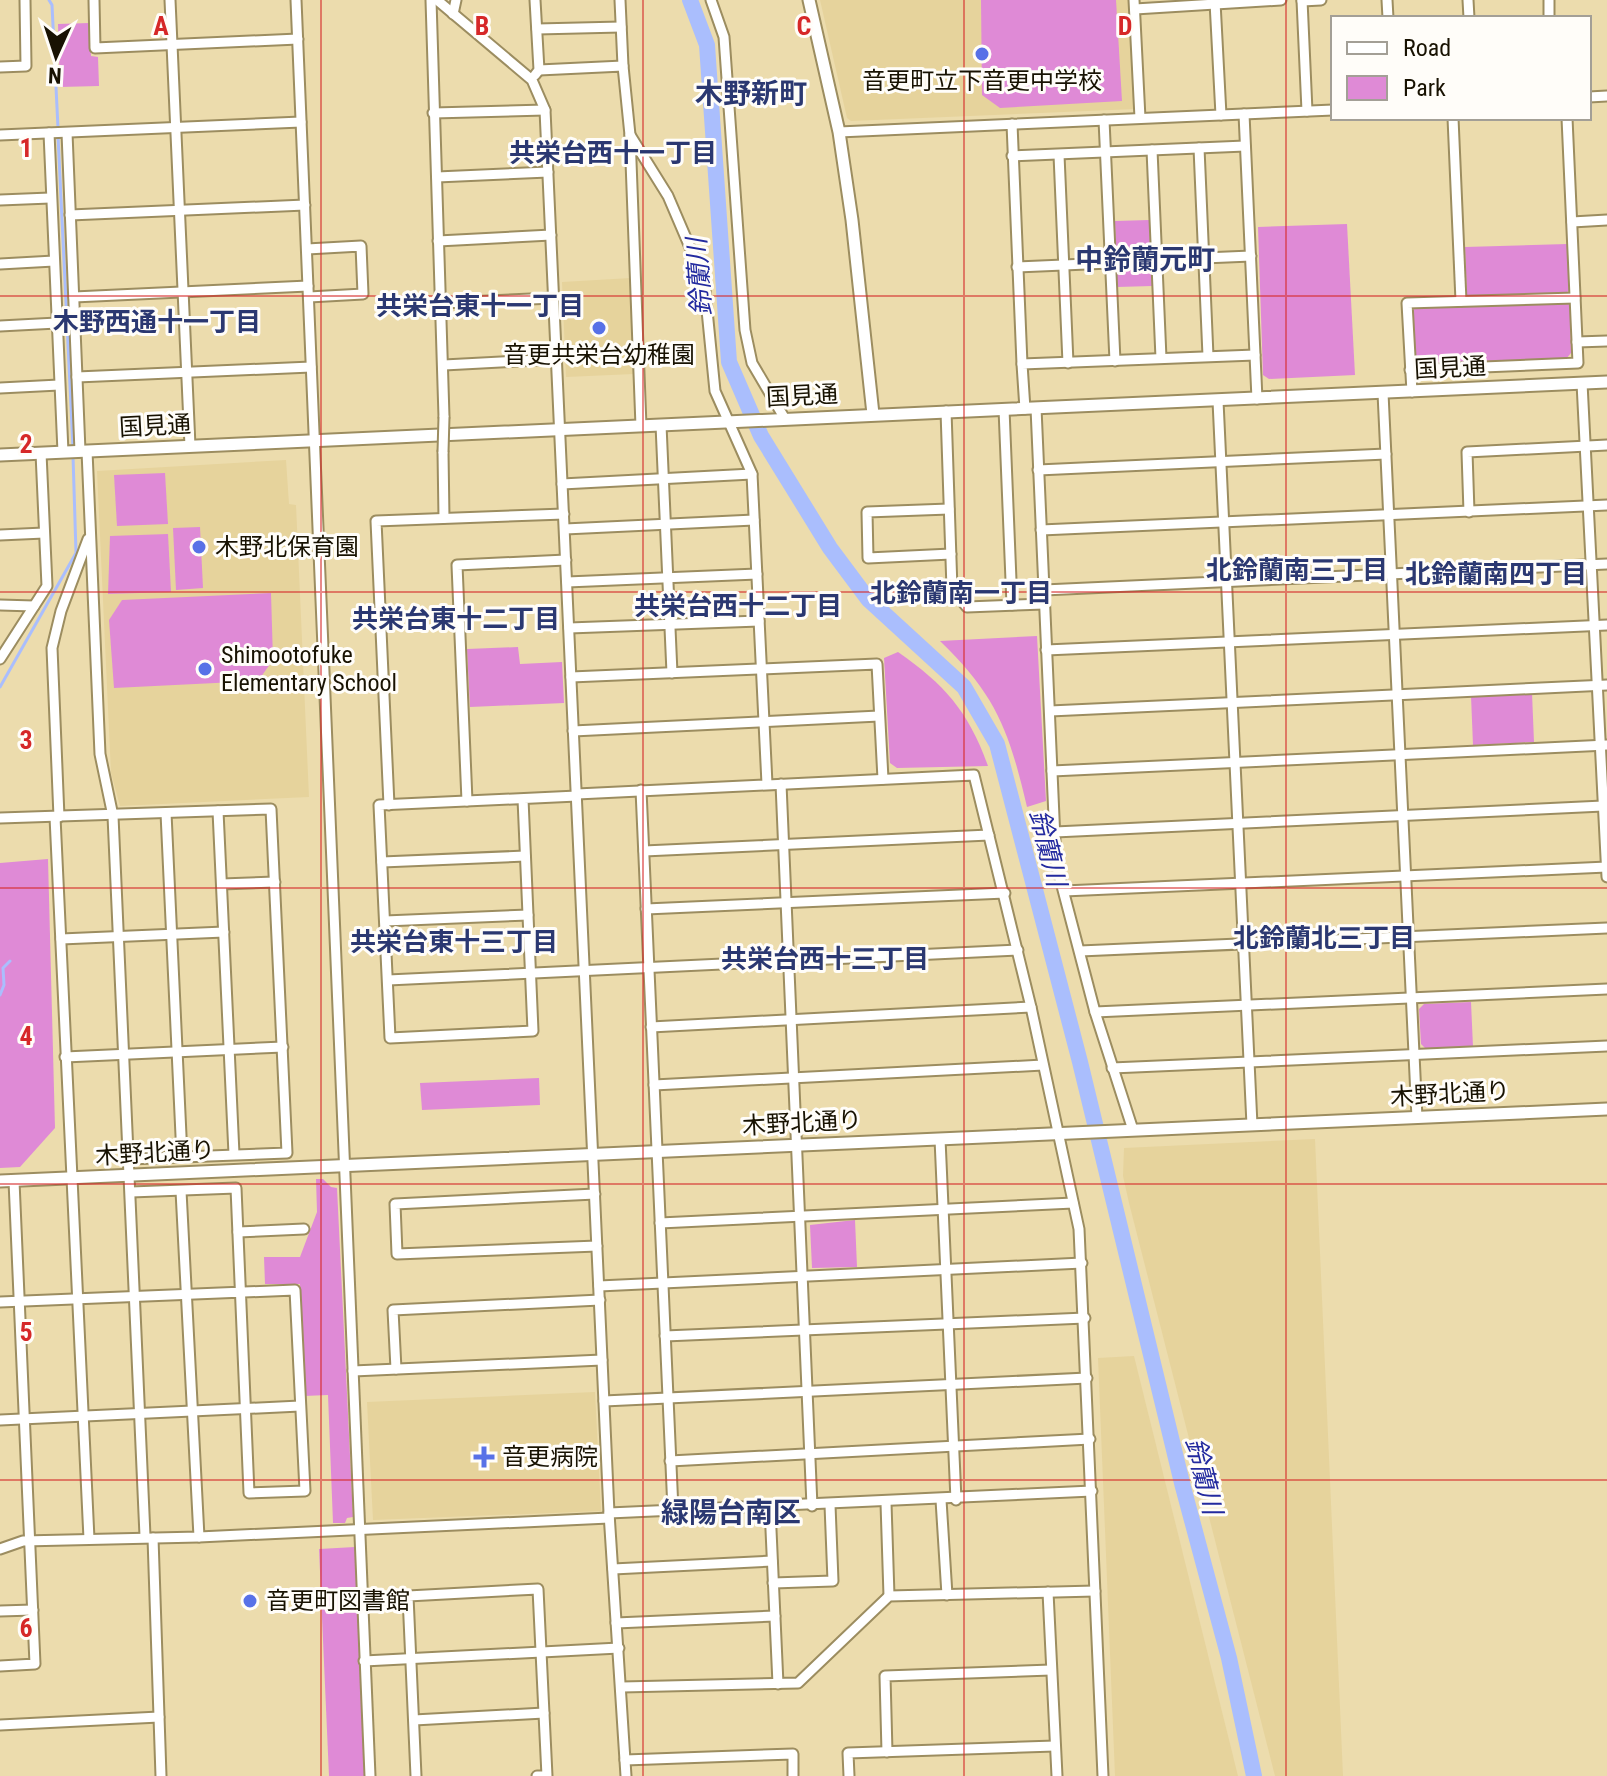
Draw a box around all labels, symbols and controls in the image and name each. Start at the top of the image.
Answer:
text: A [153,11,169,41]
text: B [475,11,489,41]
text: C [797,11,812,41]
text: D [1118,11,1132,41]
north arrow [16,16,96,96]
legend [1331,16,1591,120]
text: Road [1403,34,1451,62]
marker: 音更町立下音更中学校 [973,45,991,63]
text: N [48,63,62,88]
place label: 音更町立下音更中学校 [862,67,1102,95]
text: Park [1403,74,1446,102]
district label: 木野新町 [695,77,807,110]
text: 1 [19,133,33,163]
district label: 共栄台西十一丁目 [509,138,717,168]
water label: 鈴蘭川 [681,234,717,317]
district label: 中鈴蘭元町 [1075,243,1215,276]
district label: 共栄台東十一丁目 [376,291,584,321]
district label: 木野西通十一丁目 [53,307,261,337]
marker: 音更共栄台幼稚園 [590,319,608,337]
place label: 音更共栄台幼稚園 [503,341,695,369]
street label: 国見通 [1413,352,1487,384]
street label: 国見通 [765,380,839,412]
street label: 国見通 [118,410,192,442]
text: 2 [19,429,33,459]
place label: 木野北保育園 [215,533,359,561]
marker: 木野北保育園 [190,538,208,556]
district label: 北鈴蘭南三丁目 [1206,555,1388,585]
district label: 北鈴蘭南四丁目 [1405,559,1587,589]
district label: 北鈴蘭南一丁目 [870,578,1052,608]
district label: 共栄台西十二丁目 [634,591,842,621]
district label: 共栄台東十二丁目 [352,604,560,634]
place label: Shimootofuke Elementary School [221,641,397,697]
marker: Shimootofuke Elementary School [196,660,214,678]
text: 3 [19,725,33,755]
water label: 鈴蘭川 [1024,807,1073,892]
district label: 北鈴蘭北三丁目 [1233,923,1415,953]
district label: 共栄台東十三丁目 [350,927,558,957]
district label: 共栄台西十三丁目 [721,944,929,974]
text: 4 [19,1021,33,1051]
street label: 木野北通り [1389,1077,1511,1111]
street label: 木野北通り [741,1106,863,1140]
street label: 木野北通り [94,1136,216,1170]
text: 5 [19,1317,33,1347]
water label: 鈴蘭川 [1180,1435,1229,1520]
place label: 音更病院 [502,1443,598,1471]
marker: 音更病院 [473,1446,495,1468]
district label: 緑陽台南区 [661,1496,801,1529]
place label: 音更町図書館 [266,1587,410,1615]
marker: 音更町図書館 [241,1592,259,1610]
text: 6 [19,1613,33,1643]

